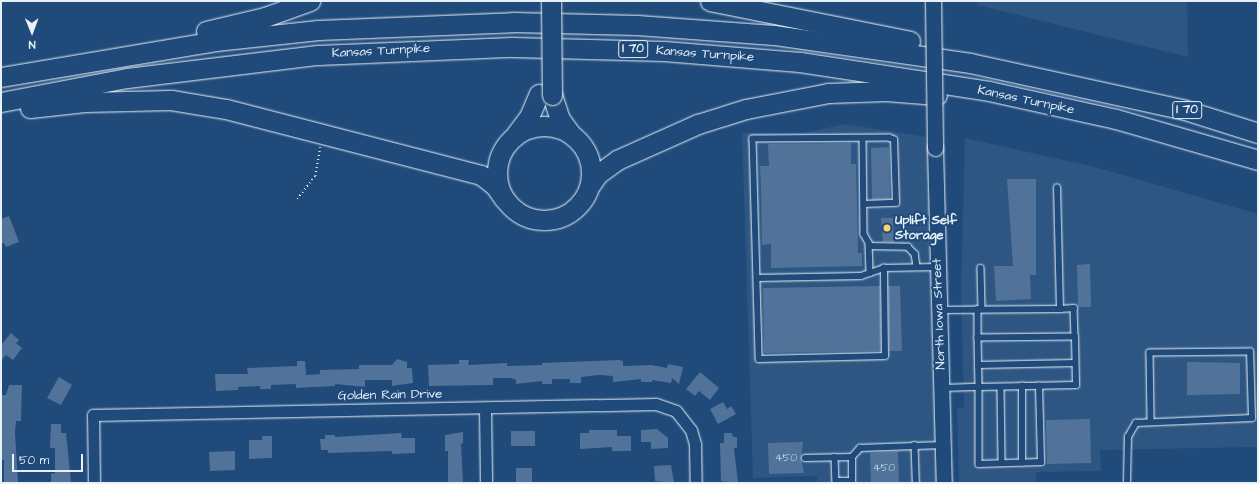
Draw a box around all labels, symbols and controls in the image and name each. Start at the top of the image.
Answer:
north arrow [12,12,52,52]
text: N [29,37,36,52]
road number: I 70 [618,39,648,59]
street label: Kansas Turnpike [331,41,431,61]
street label: Kansas Turnpike [655,43,755,65]
street label: Kansas Turnpike [976,82,1076,118]
road number: I 70 [1172,100,1202,120]
place label: Uplift Self Storage [895,213,957,244]
marker: Uplift Self Storage [882,223,892,233]
street label: North Iowa Street [929,258,949,370]
street label: Golden Rain Drive [338,386,442,404]
scale bar [14,446,85,472]
house number: 450 [775,451,797,465]
text: 50 m [19,452,49,469]
house number: 450 [873,461,895,475]

